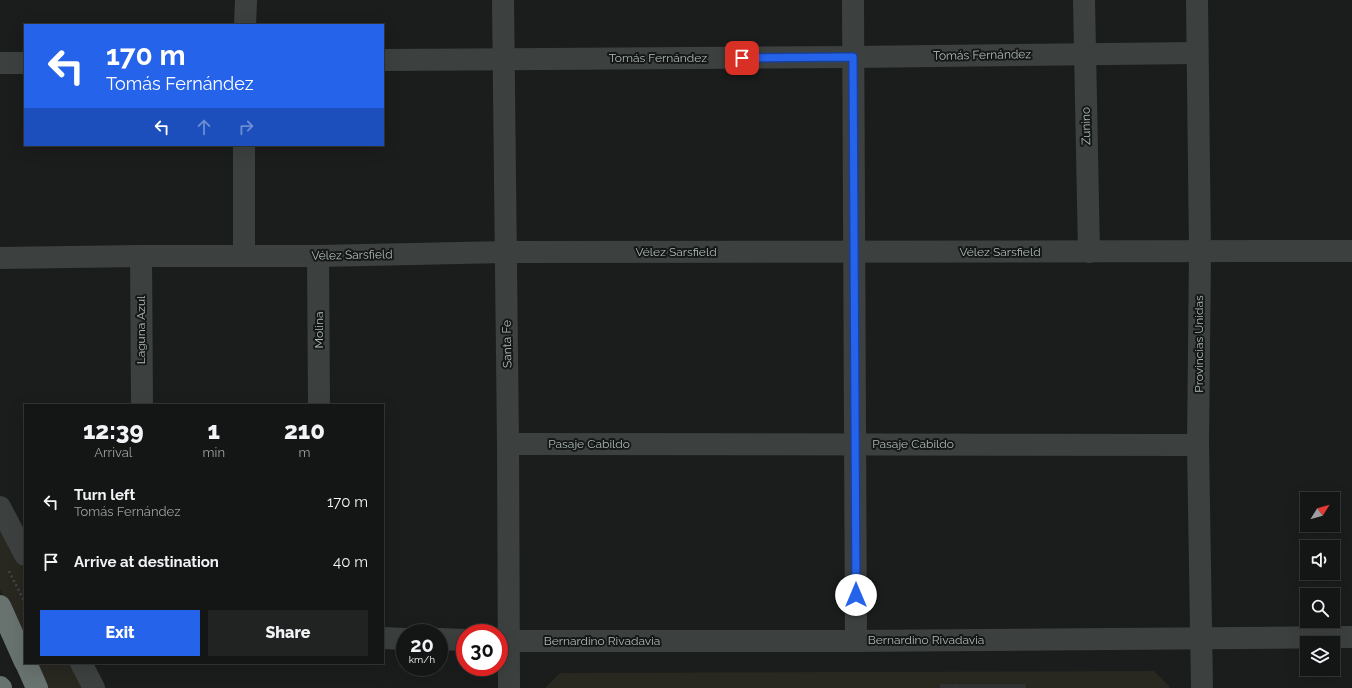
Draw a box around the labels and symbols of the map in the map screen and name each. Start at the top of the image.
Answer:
pin [725,41,759,75]
street label: Tomás Fernández [933,47,1031,63]
street label: Tomás Fernández [609,51,707,65]
street label: Zunino [1079,107,1093,145]
street label: Vélez Sarsfield [635,245,717,259]
street label: Vélez Sarsfield [959,245,1041,259]
street label: Vélez Sarsfield [311,247,393,263]
street label: Laguna Azul [134,295,148,364]
street label: Provincias Unidas [1192,295,1206,393]
street label: Molina [312,312,326,348]
street label: Santa Fe [500,320,514,368]
street label: Pasaje Cabildo [548,437,630,451]
street label: Pasaje Cabildo [872,437,954,451]
north arrow [1300,492,1340,532]
position arrow [835,574,877,616]
speed limit sign: 30 [456,624,508,676]
street label: Bernardino Rivadavia [868,633,984,647]
street label: Bernardino Rivadavia [544,634,660,648]

